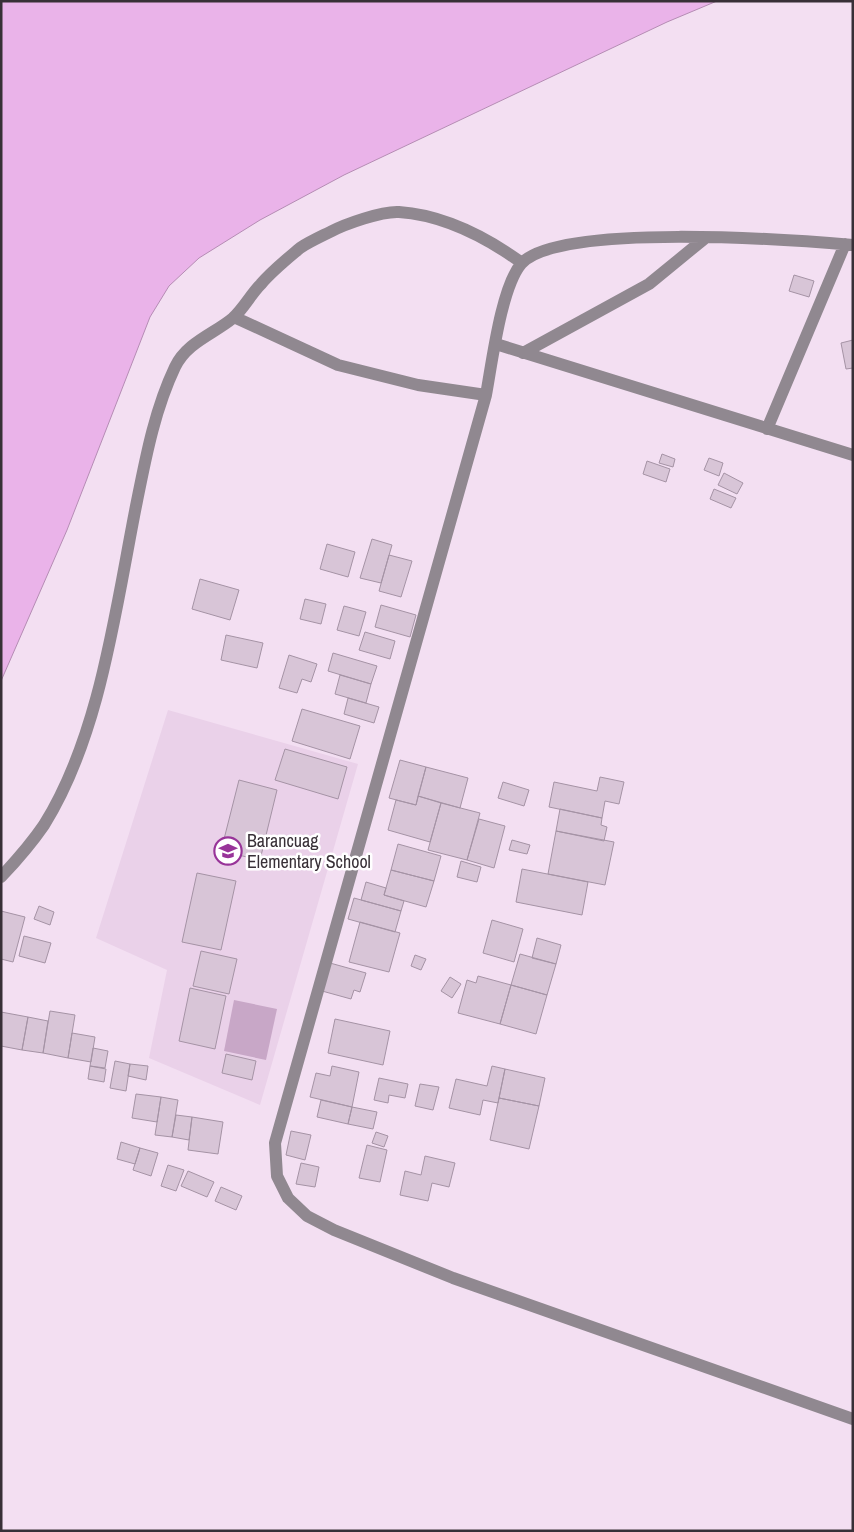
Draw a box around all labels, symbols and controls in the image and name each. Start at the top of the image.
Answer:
place label: Barancuag Elementary School [247,828,371,874]
school or university icon: Barancuag Elementary School [213,836,243,866]

